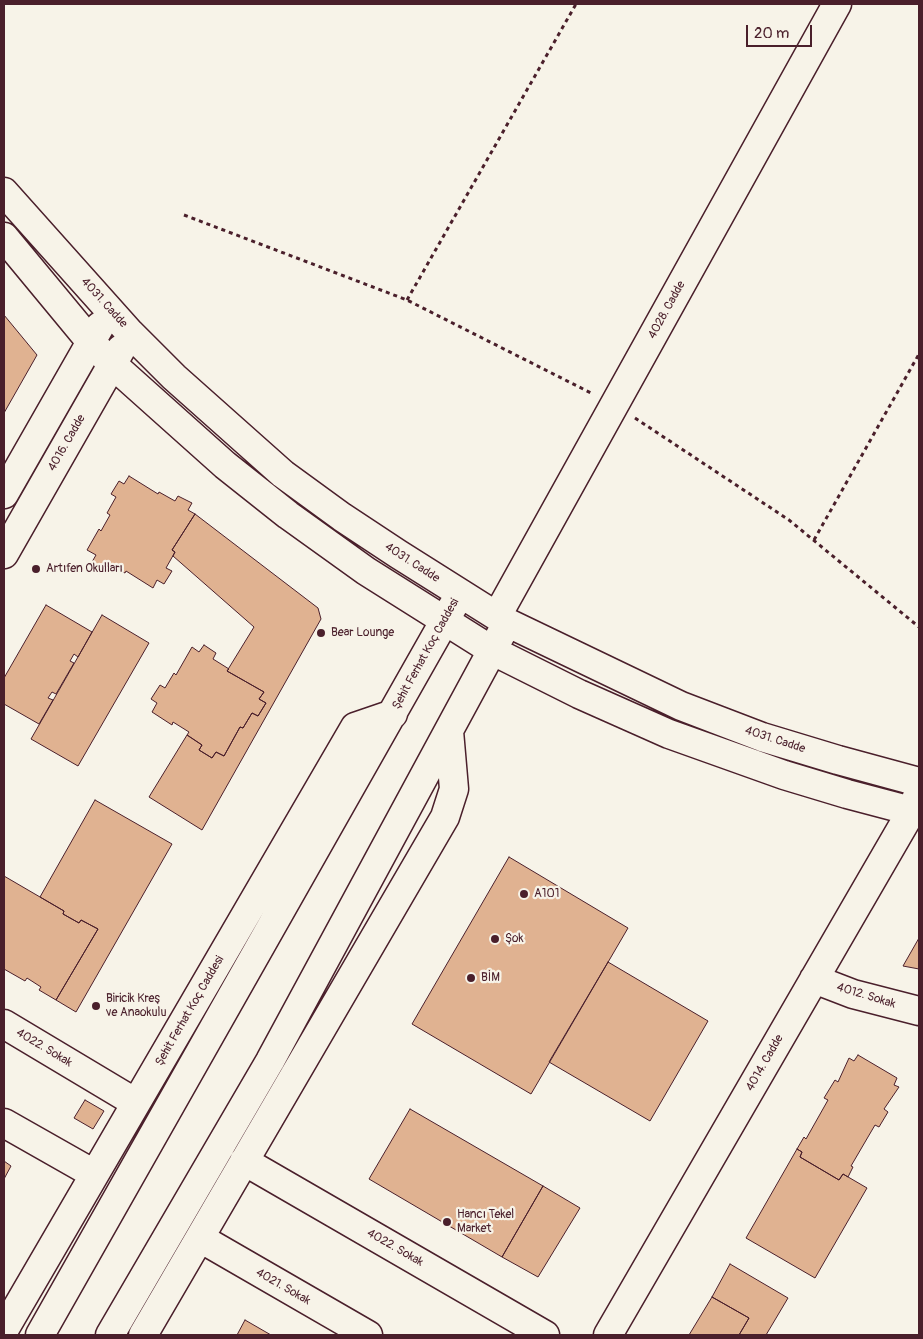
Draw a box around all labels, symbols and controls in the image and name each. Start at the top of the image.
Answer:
scale bar [748,15,814,47]
text: 20 m [754,24,789,43]
street label: 4031. Cadde [78,275,130,331]
street label: 4028. Cadde [645,279,689,341]
street label: 4016. Cadde [45,412,89,474]
street label: 4031. Cadde [382,540,442,586]
place label: Artıfen Okulları [46,562,123,576]
marker: Artıfen Okulları [30,563,42,575]
street label: Şehit Ferhat Koç Caddesi [390,596,462,712]
place label: Bear Lounge [331,626,394,640]
marker: Bear Lounge [315,627,327,639]
street label: 4031. Cadde [743,723,807,757]
place label: A101 [534,887,559,901]
marker: A101 [518,888,530,900]
place label: Şok [505,932,524,946]
marker: Şok [489,933,501,945]
street label: Şehit Ferhat Koç Caddesi [153,953,227,1069]
place label: BİM [481,971,500,985]
marker: BİM [465,972,477,984]
street label: 4012. Sokak [835,980,897,1012]
place label: Biricik Kreş ve Anaokulu [106,992,166,1020]
marker: Biricik Kreş ve Anaokulu [90,1000,102,1012]
street label: 4022. Sokak [13,1026,75,1070]
street label: 4014. Cadde [743,1032,787,1094]
place label: Hancı Tekel Market [457,1208,514,1236]
marker: Hancı Tekel Market [441,1216,453,1228]
street label: 4022. Sokak [364,1226,426,1270]
street label: 4021. Sokak [253,1266,313,1308]

